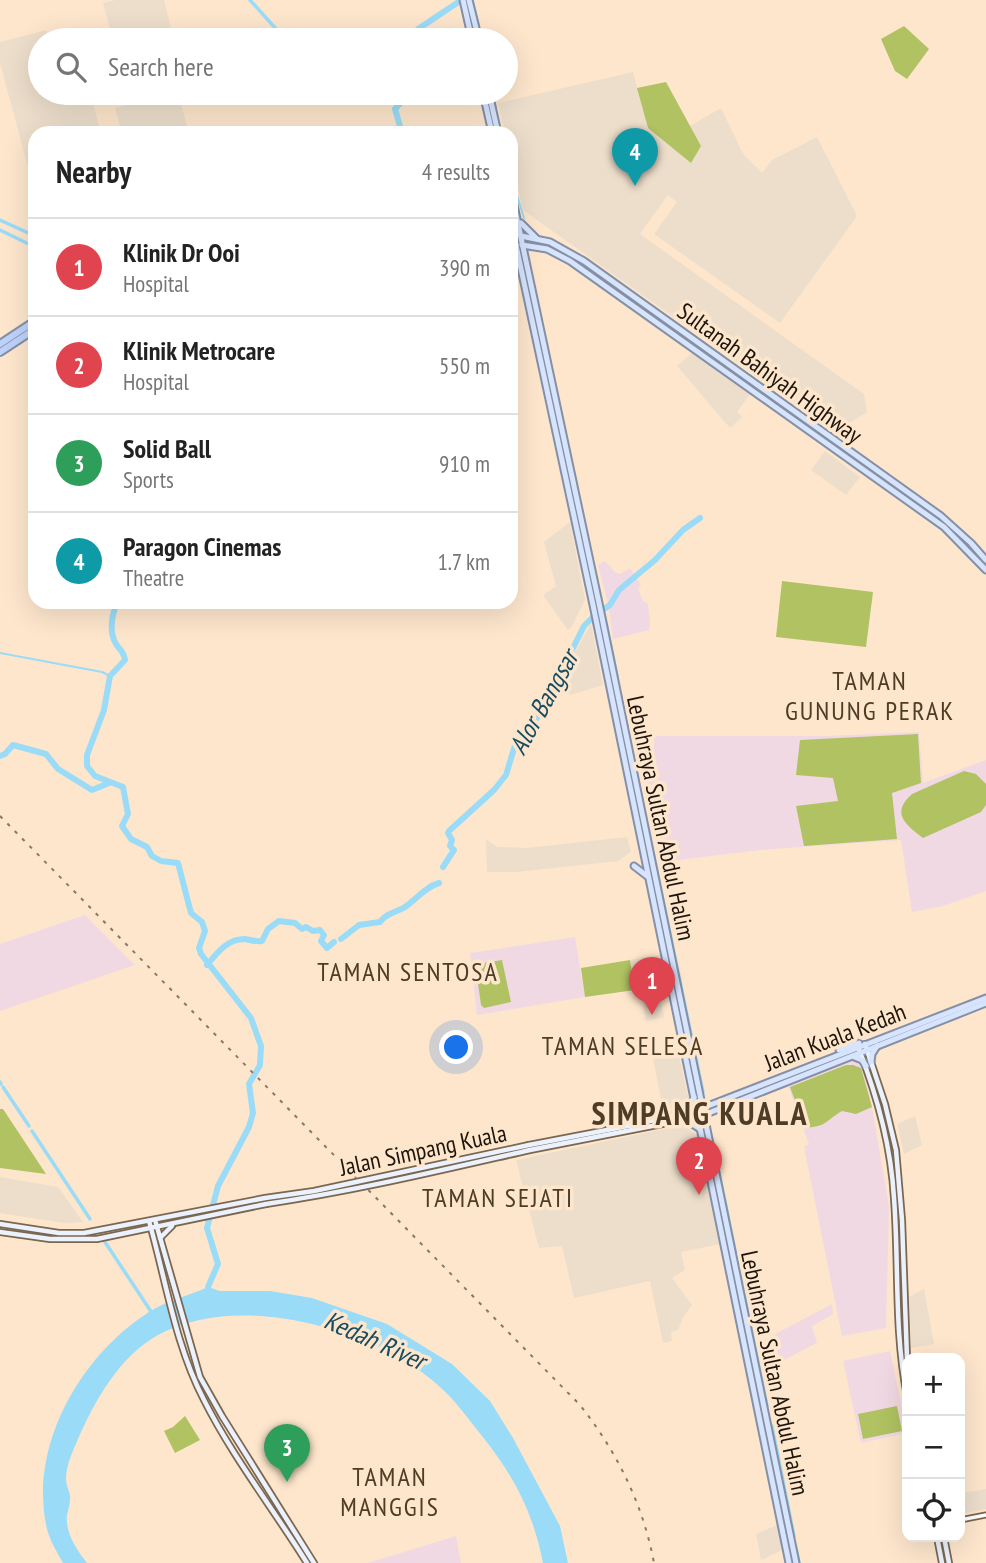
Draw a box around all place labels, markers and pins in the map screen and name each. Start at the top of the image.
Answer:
pin: 4 [612,128,658,186]
pin: 1 [629,957,675,1015]
pin: 2 [676,1137,722,1195]
pin: 3 [264,1424,310,1482]

